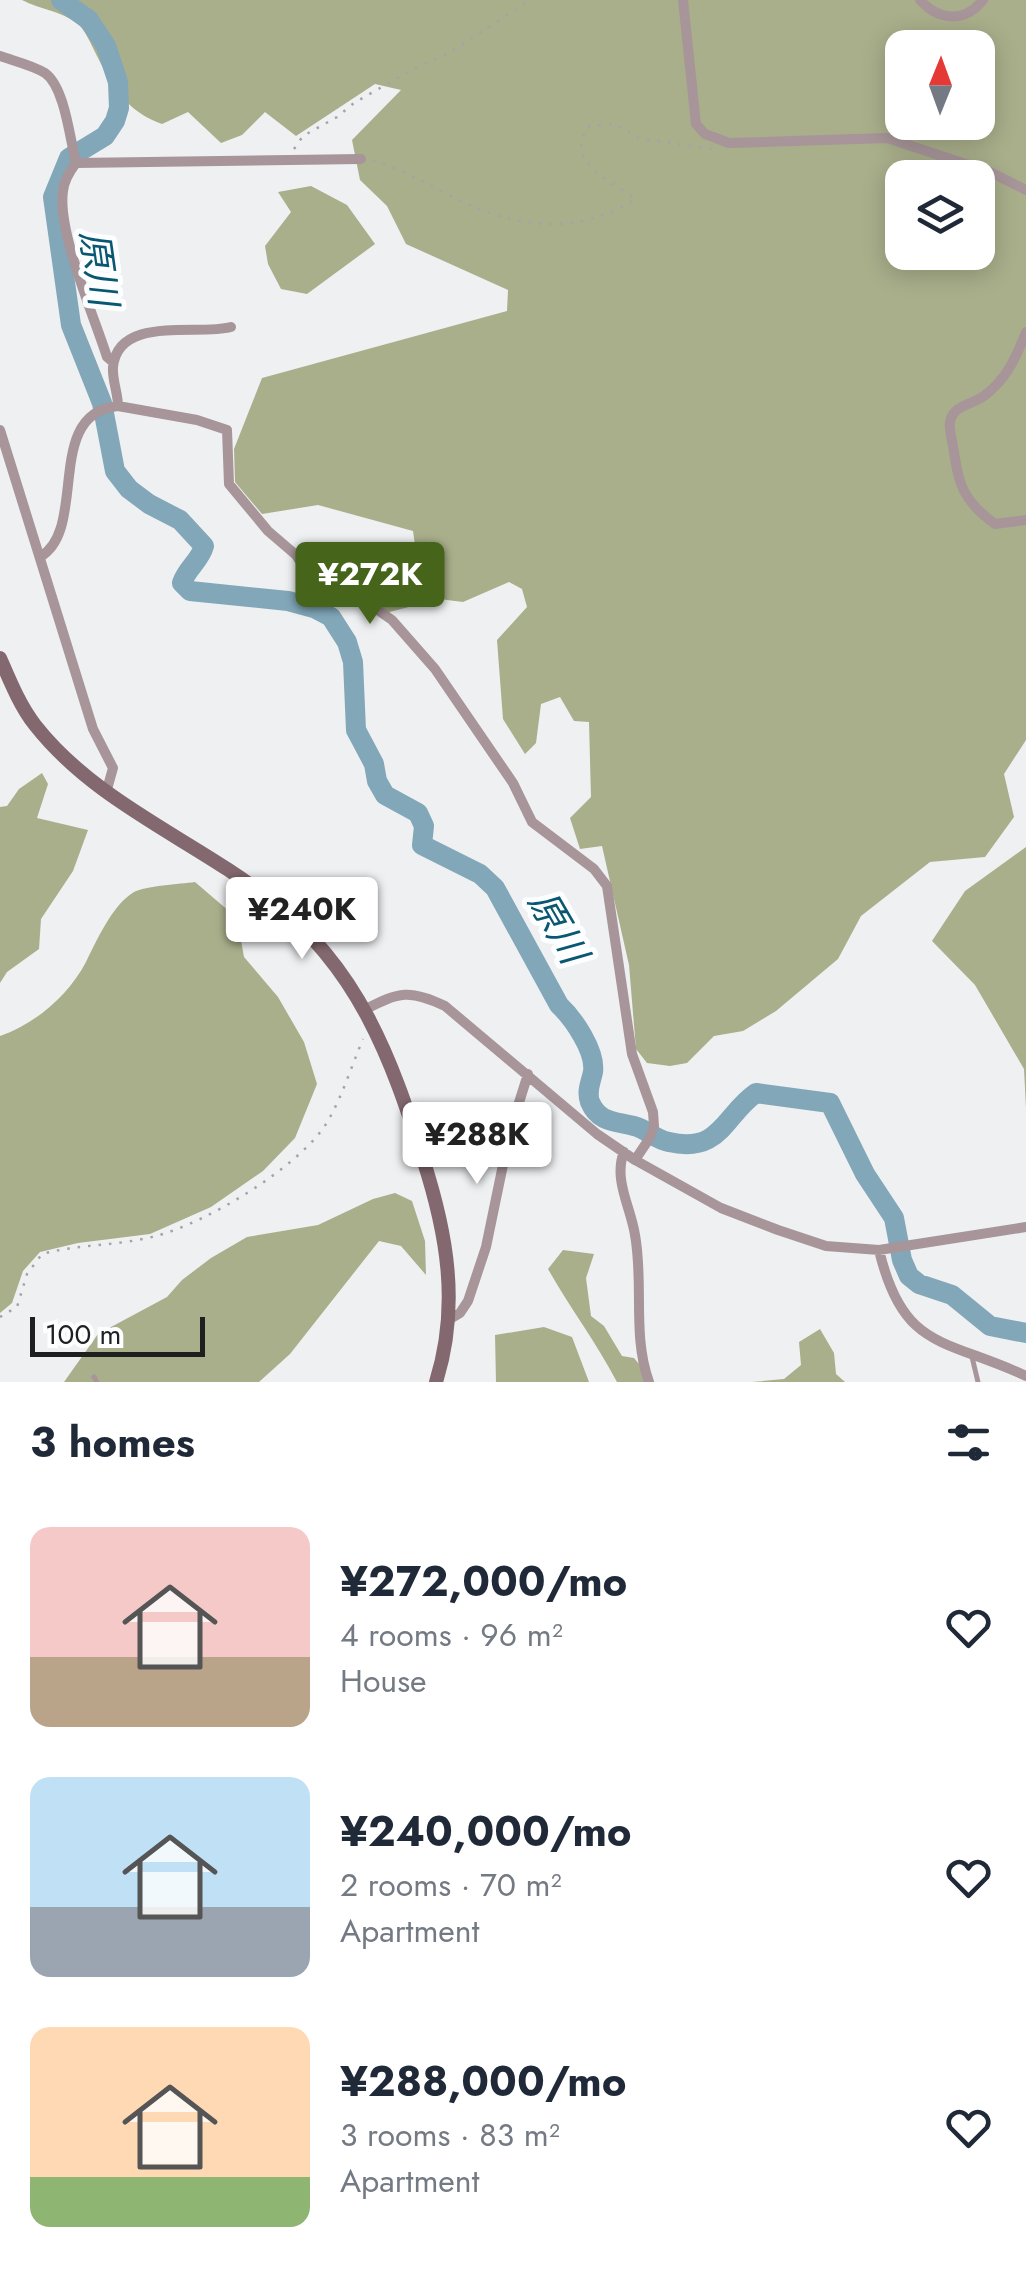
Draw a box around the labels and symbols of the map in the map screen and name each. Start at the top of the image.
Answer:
north arrow [885,30,995,140]
water label: 原川 [67,226,133,313]
pin: ¥272K [300,542,440,627]
pin: ¥240K [232,877,372,962]
water label: 原川 [516,880,603,977]
pin: ¥288K [407,1102,547,1187]
scale bar [30,1312,205,1356]

